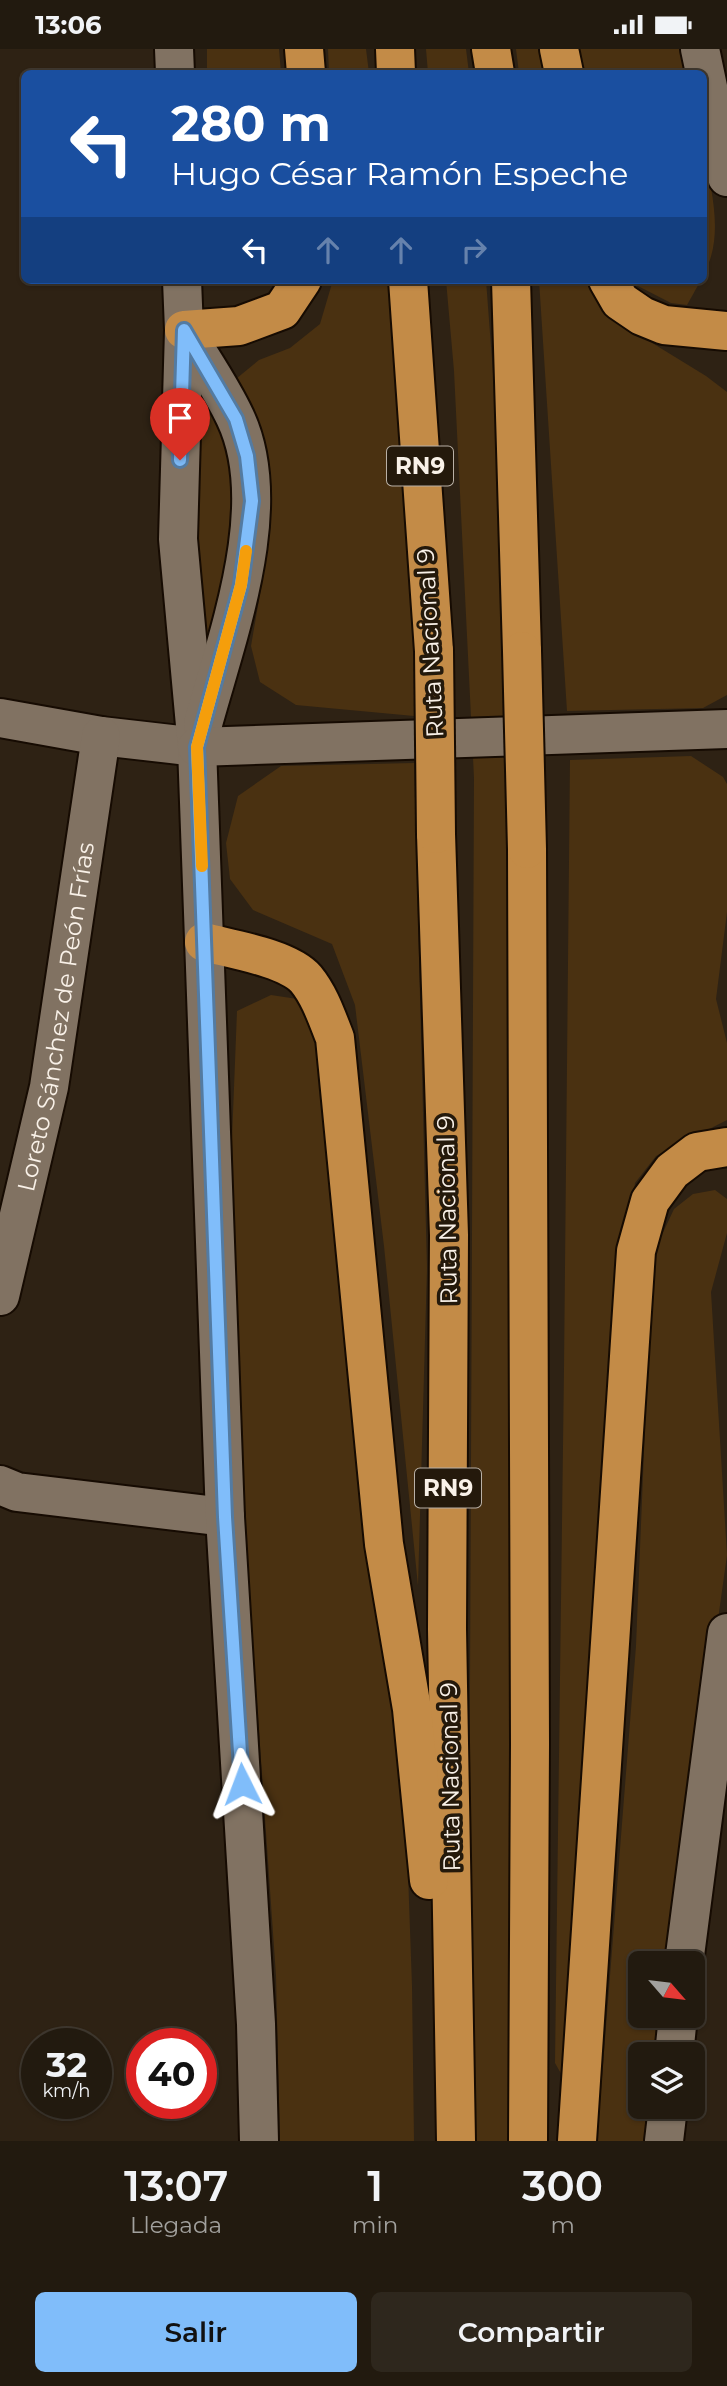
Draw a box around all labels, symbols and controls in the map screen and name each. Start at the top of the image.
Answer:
text: 13:06 [35,9,102,41]
text: 280 m [171,94,331,153]
icon: left [56,98,147,189]
text: Hugo César Ramón Espeche [171,154,628,193]
icon: left [236,231,274,269]
icon: ahead [309,231,347,269]
icon: ahead [382,231,420,269]
icon: right [455,231,493,269]
pin [150,388,210,460]
icon: arrive [161,399,199,437]
road number: RN9 [387,447,453,485]
street label: Ruta Nacional 9 [411,548,449,738]
street label: Loreto Sánchez de Peón Frías [11,840,100,1194]
street label: Ruta Nacional 9 [431,1115,463,1305]
road number: RN9 [415,1469,481,1507]
street label: Ruta Nacional 9 [434,1682,466,1872]
position arrow [205,1747,279,1821]
north arrow [628,1951,705,2028]
map controls [628,1951,705,2119]
speed limit sign: 40 [126,2028,217,2119]
button: layers [628,2042,705,2119]
text: 32 [46,2043,87,2086]
text: km/h [42,2080,91,2102]
text: 13:07 [124,2160,228,2212]
text: 1 [367,2160,383,2212]
text: 300 [522,2160,603,2212]
text: Llegada [130,2211,222,2239]
text: min [352,2211,398,2239]
text: m [550,2211,575,2239]
button: Salir [35,2292,357,2372]
button: Compartir [371,2292,692,2372]

